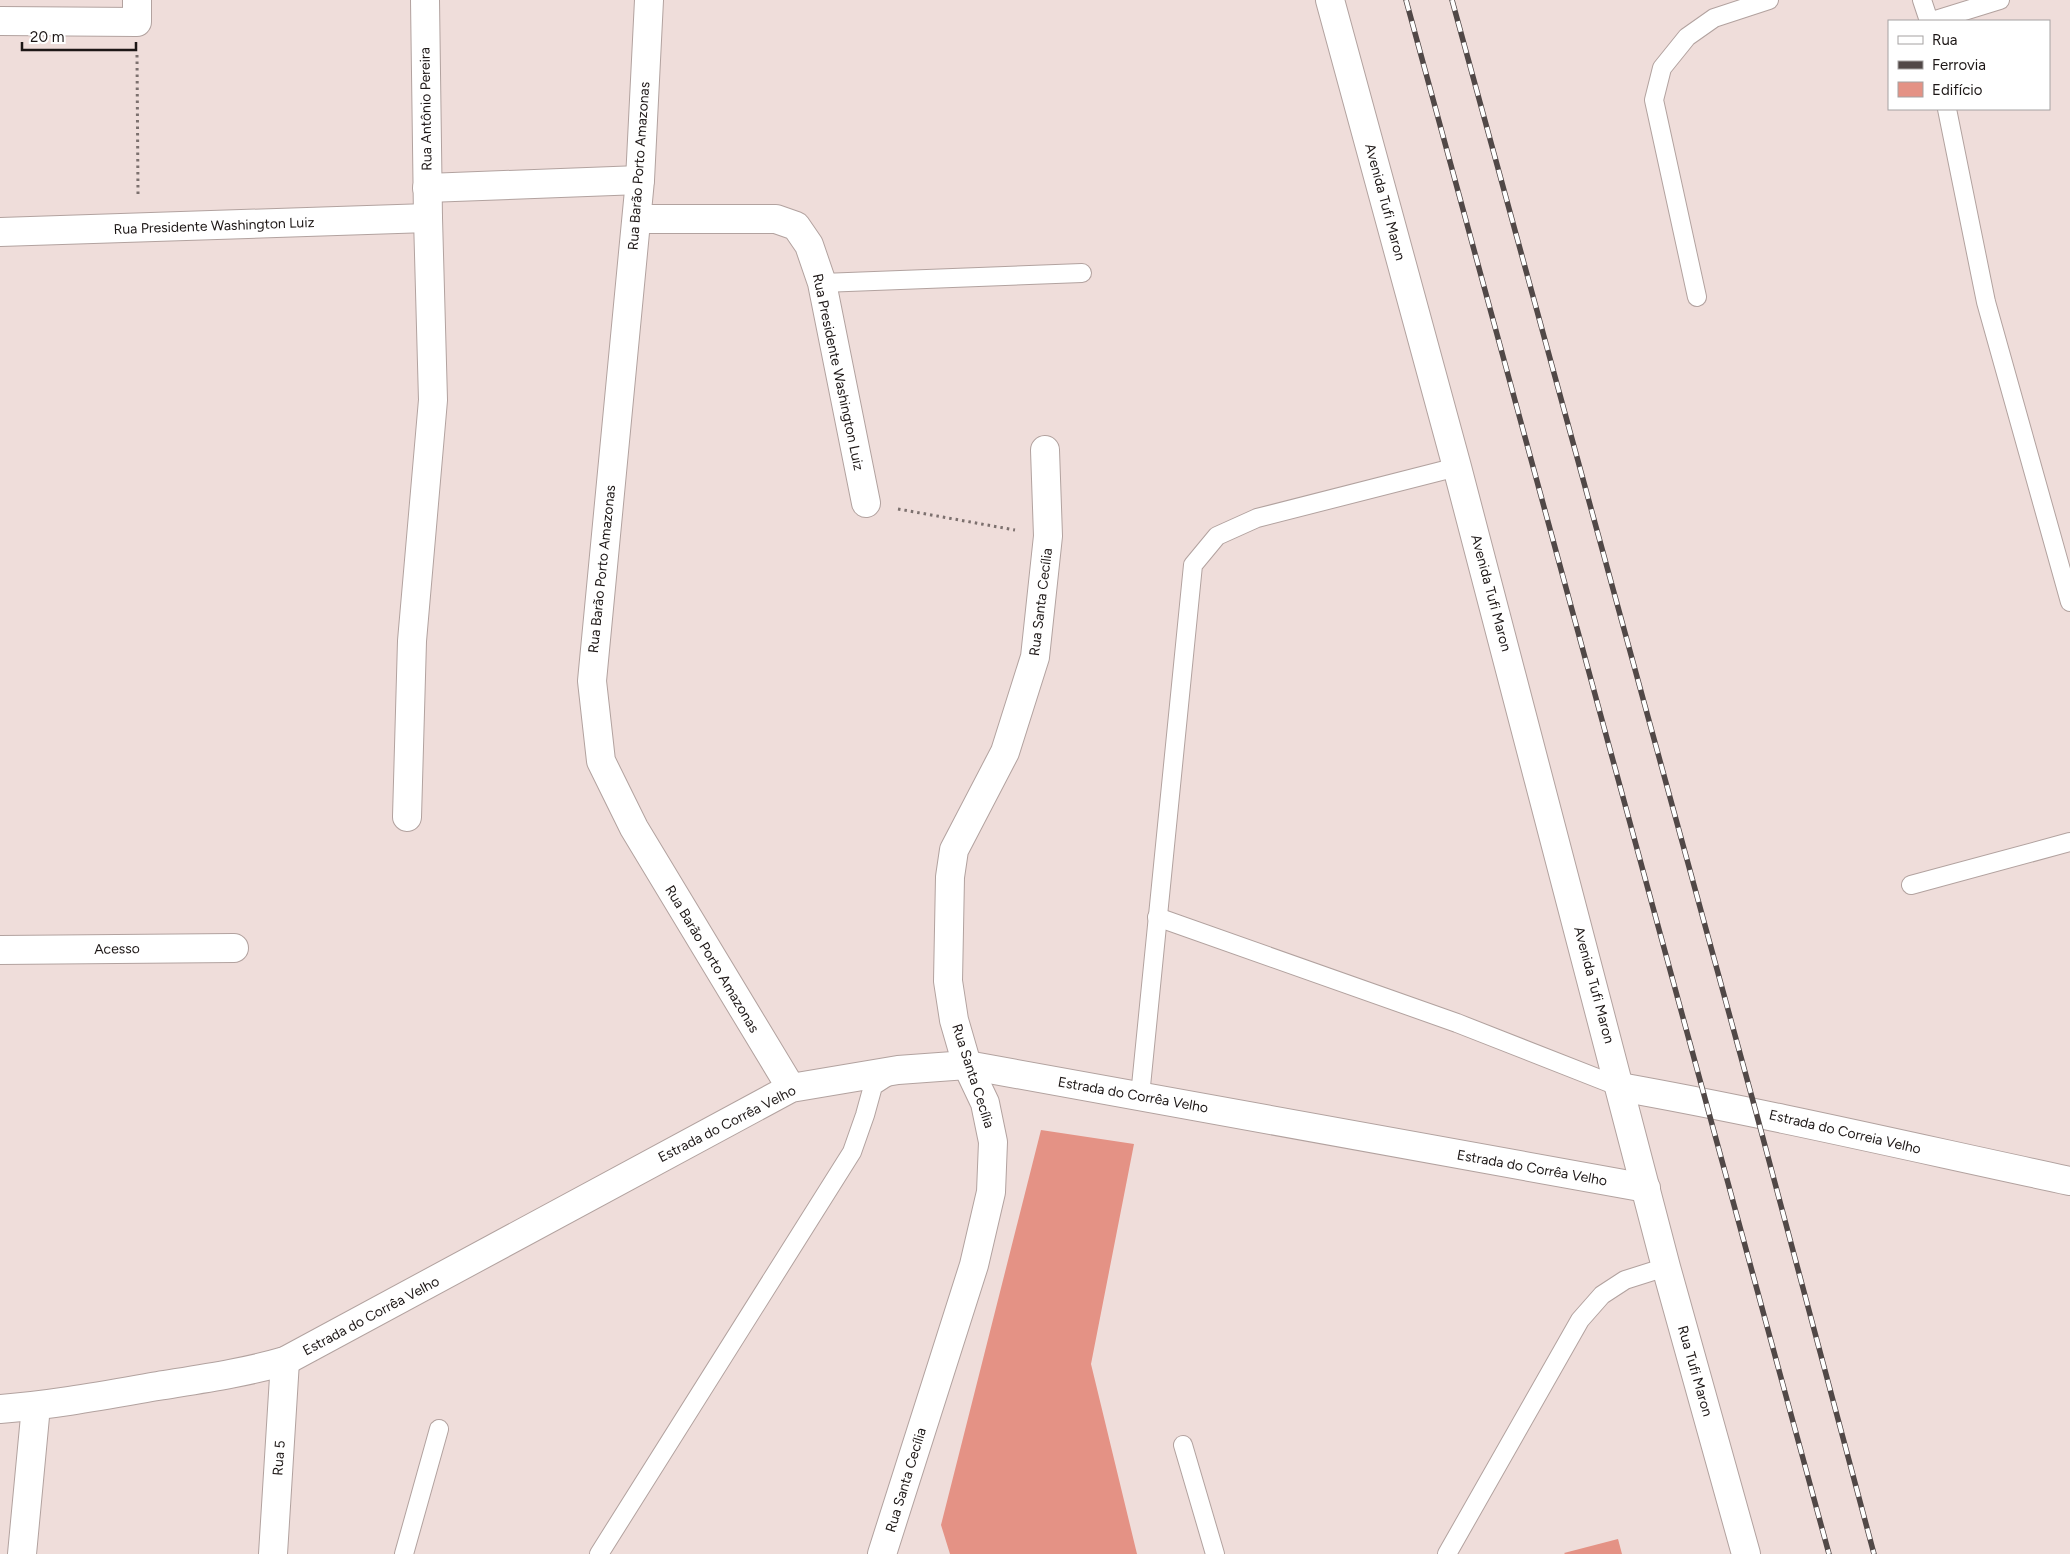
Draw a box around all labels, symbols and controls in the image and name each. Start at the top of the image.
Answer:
scale bar [22,20,136,52]
legend [1888,20,2050,110]
text: 20 m [30,28,64,46]
text: Rua [1932,31,1957,49]
street label: Rua Antônio Pereira [416,47,436,171]
text: Ferrovia [1932,56,1986,74]
street label: Rua Barão Porto Amazonas [625,81,653,251]
text: Edifício [1932,81,1983,99]
street label: Avenida Tufi Maron [1361,142,1409,263]
street label: Rua Presidente Washington Luiz [113,214,315,238]
street label: Rua Presidente Washington Luiz [809,272,867,472]
street label: Rua Barão Porto Amazonas [585,484,619,654]
street label: Avenida Tufi Maron [1467,533,1515,654]
street label: Rua Santa Cecília [1026,547,1056,657]
street label: Rua Barão Porto Amazonas [661,882,763,1036]
street label: Avenida Tufi Maron [1570,925,1618,1046]
street label: Acesso [94,940,140,958]
street label: Rua Santa Cecília [948,1022,998,1130]
street label: Estrada do Corrêa Velho [1057,1073,1209,1117]
street label: Estrada do Corrêa Velho [655,1082,799,1166]
street label: Estrada do Correia Velho [1767,1106,1923,1158]
street label: Estrada do Corrêa Velho [1456,1146,1608,1190]
street label: Estrada do Corrêa Velho [300,1273,442,1359]
street label: Rua Tufi Maron [1674,1324,1716,1418]
street label: Rua Santa Cecília [882,1426,930,1534]
street label: Rua 5 [269,1440,289,1476]

